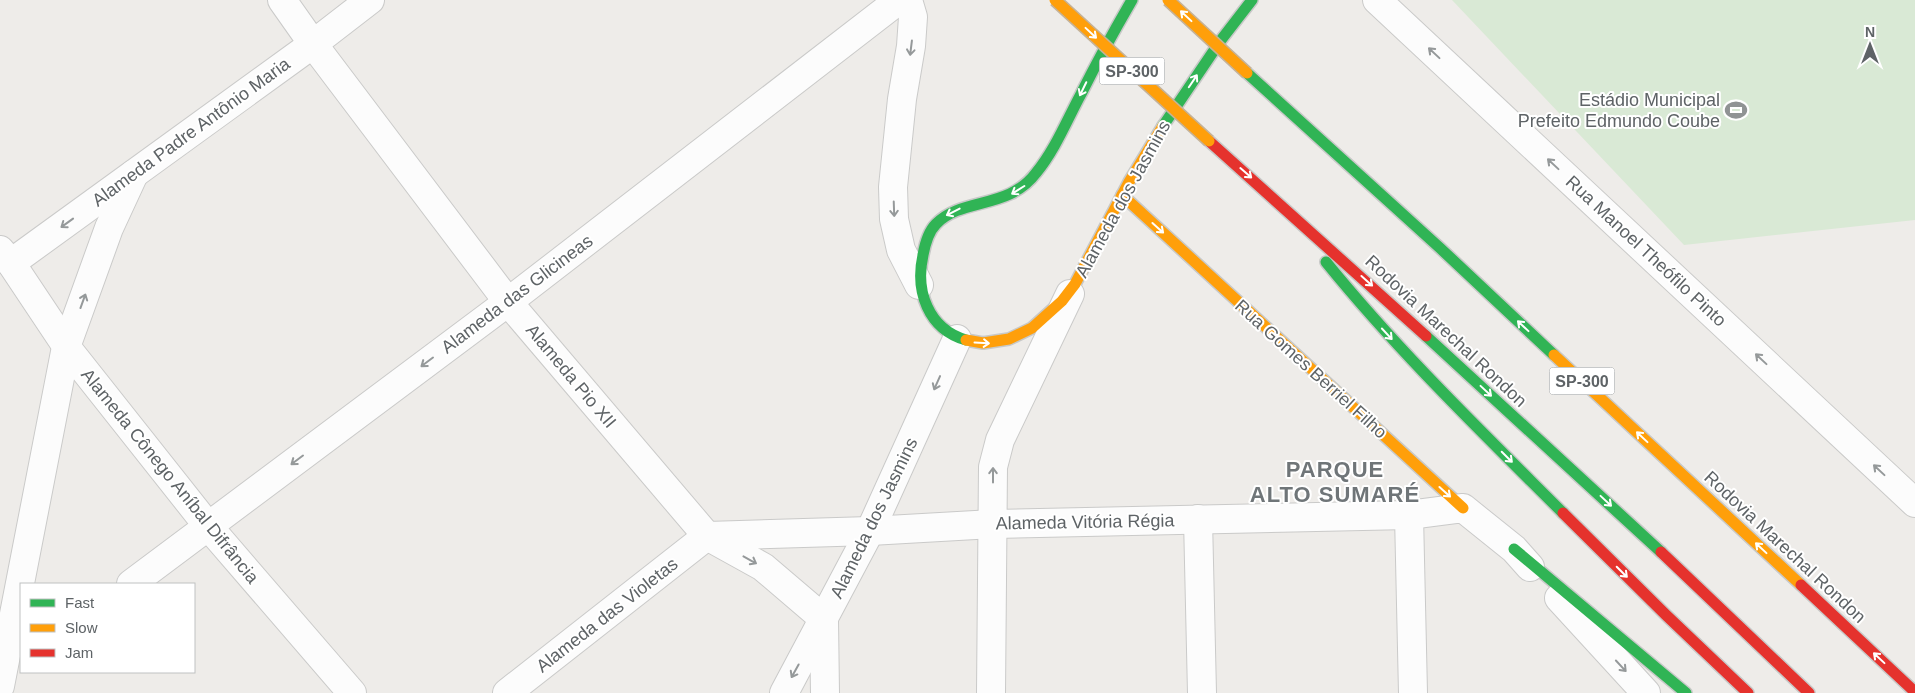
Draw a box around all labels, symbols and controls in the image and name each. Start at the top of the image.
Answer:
one-way arrow [1179,11,1192,22]
north arrow [1845,20,1895,70]
text: N [1865,24,1875,40]
one-way arrow [1084,27,1097,39]
one-way arrow [906,40,916,56]
one-way arrow [1428,47,1441,59]
street label: Alameda Padre Antônio Maria [88,53,294,210]
road number: SP-300 [1100,58,1164,84]
one-way arrow [1188,75,1198,89]
one-way arrow [1078,81,1088,96]
place label: Estádio Municipal Prefeito Edmundo Coube [1518,90,1720,131]
sports icon: Estádio Municipal Prefeito Edmundo Coube [1723,97,1749,123]
street label: Alameda dos Jasmins [1072,117,1174,281]
one-way arrow [1547,158,1559,170]
one-way arrow [1239,167,1252,179]
street label: Rua Manoel Theófilo Pinto [1562,171,1730,331]
one-way arrow [1012,185,1026,195]
one-way arrow [889,201,898,217]
one-way arrow [946,208,961,218]
one-way arrow [60,218,74,228]
one-way arrow [1151,222,1164,234]
street label: Alameda das Glicineas [437,231,597,357]
street label: Rodovia Marechal Rondon [1361,251,1531,411]
one-way arrow [1360,275,1373,287]
one-way arrow [79,294,88,309]
street label: Rua Gomes Berriel Filho [1231,296,1391,442]
street label: Alameda Pio XII [522,320,620,432]
one-way arrow [1516,320,1529,332]
one-way arrow [1381,327,1393,340]
one-way arrow [974,338,990,347]
one-way arrow [1755,353,1767,365]
one-way arrow [420,357,434,367]
street label: Alameda Cônego Aníbal Difrância [77,365,263,588]
road number: SP-300 [1550,368,1614,394]
one-way arrow [932,375,942,390]
one-way arrow [1480,385,1493,397]
one-way arrow [1635,431,1648,443]
street label: Alameda dos Jasmins [826,434,922,602]
one-way arrow [1500,451,1513,463]
one-way arrow [291,454,304,465]
district label: PARQUE ALTO SUMARÉ [1250,457,1420,507]
one-way arrow [1873,464,1886,476]
one-way arrow [988,467,998,484]
street label: Rodovia Marechal Rondon [1700,467,1870,627]
one-way arrow [1439,486,1451,498]
one-way arrow [1599,495,1612,507]
street label: Alameda Vitória Régia [995,510,1176,534]
one-way arrow [1754,542,1767,554]
street label: Alameda das Violetas [532,554,682,676]
one-way arrow [742,555,757,565]
one-way arrow [1616,566,1628,578]
legend [20,583,195,673]
text: Fast [65,594,95,611]
text: Slow [65,619,98,636]
text: Jam [65,644,93,661]
one-way arrow [1873,652,1886,664]
one-way arrow [1615,659,1627,672]
one-way arrow [790,664,800,678]

